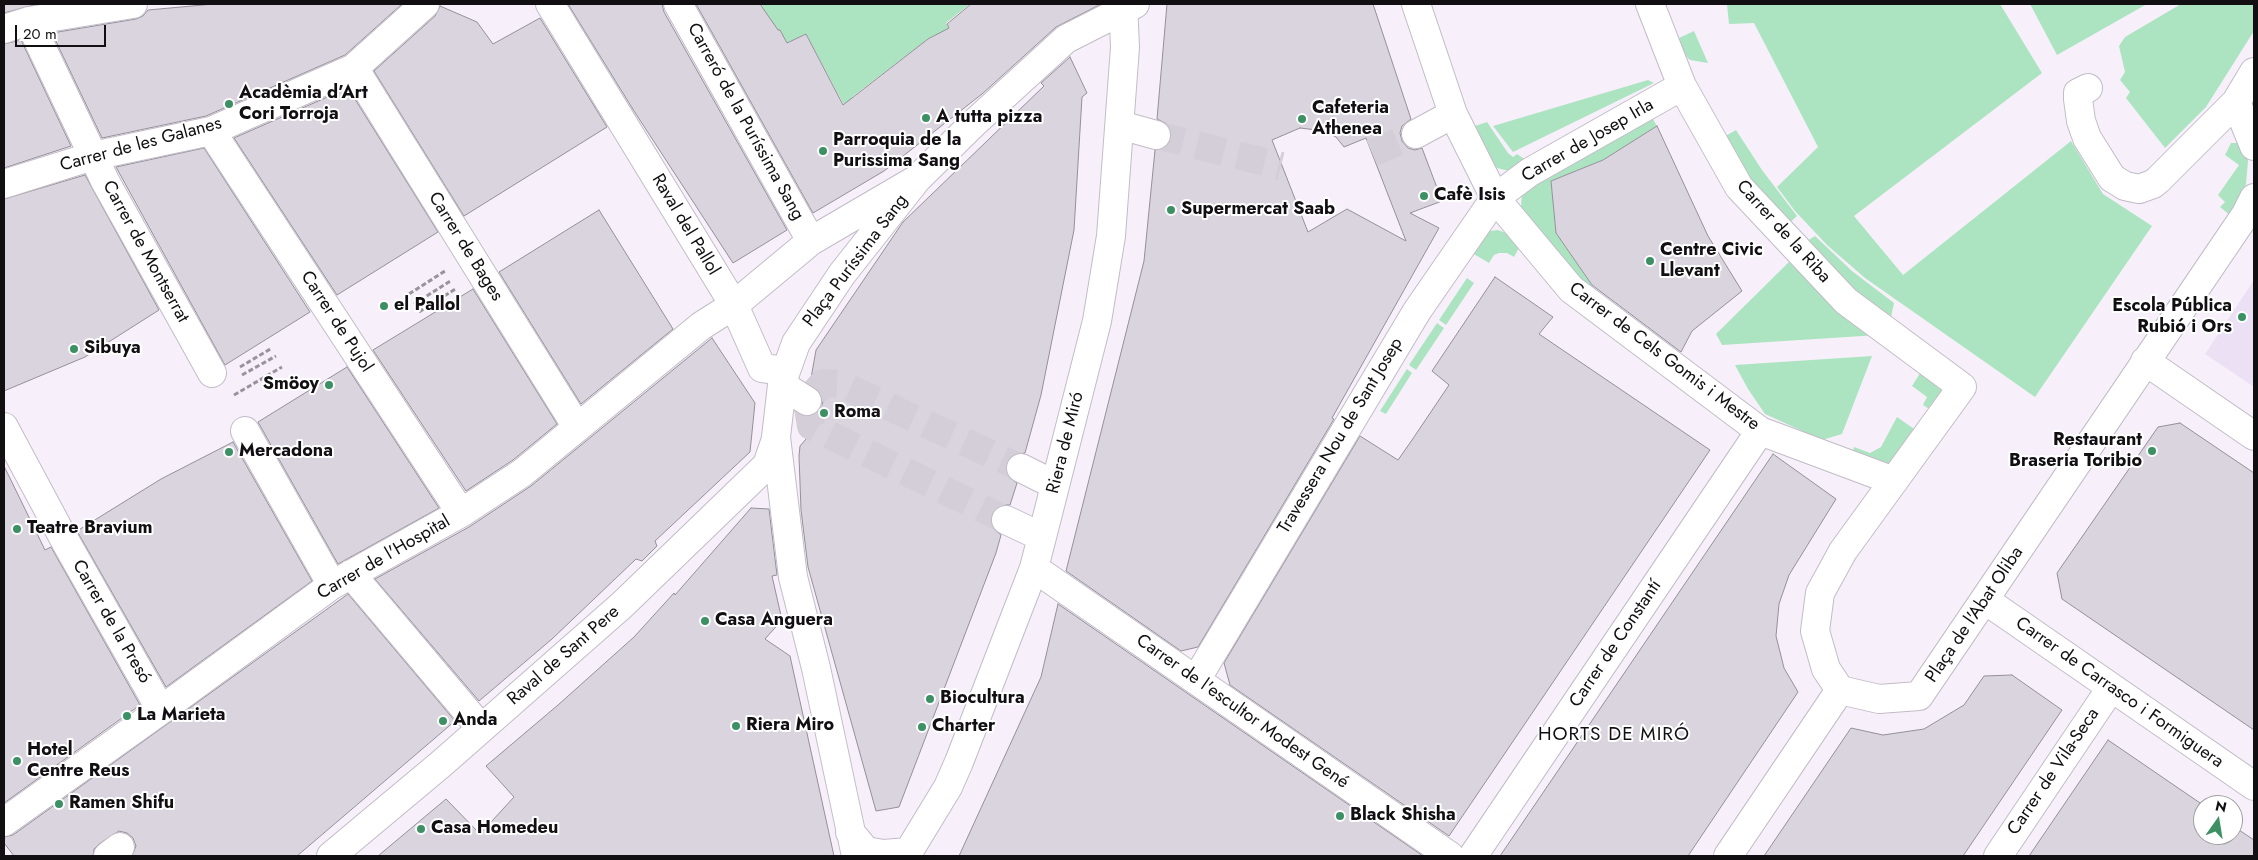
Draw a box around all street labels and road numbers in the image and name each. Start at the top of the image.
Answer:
street label: Carreró de la Puríssima Sang [682,20,808,224]
street label: Carrer de Josep Irla [1518,95,1658,187]
street label: Carrer de les Galanes [58,113,224,177]
street label: Raval del Pallol [646,171,724,279]
street label: Carrer de la Riba [1731,176,1835,288]
street label: Carrer de Montserrat [97,177,193,327]
street label: Carrer de Bages [423,189,507,305]
street label: Plaça Puríssima Sang [799,190,913,332]
street label: Carrer de Pujol [295,267,377,377]
street label: Carrer de Cels Gomis i Mestre [1564,278,1764,436]
street label: Travessera Nou de Sant Josep [1274,334,1408,538]
street label: Riera de Miró [1043,390,1089,496]
street label: Carrer de l'Hospital [314,511,454,605]
street label: Plaça de l'Abat Oliba [1922,543,2028,687]
street label: Carrer de la Presó [67,556,155,688]
street label: Carrer de Constantí [1565,576,1667,712]
street label: Raval de Sant Pere [504,602,624,710]
street label: Carrer de Carrasco i Formiguera [2011,613,2227,773]
street label: Carrer de l'escultor Modest Gené [1132,630,1352,794]
street label: Carrer de Vila-Seca [2004,704,2104,840]

